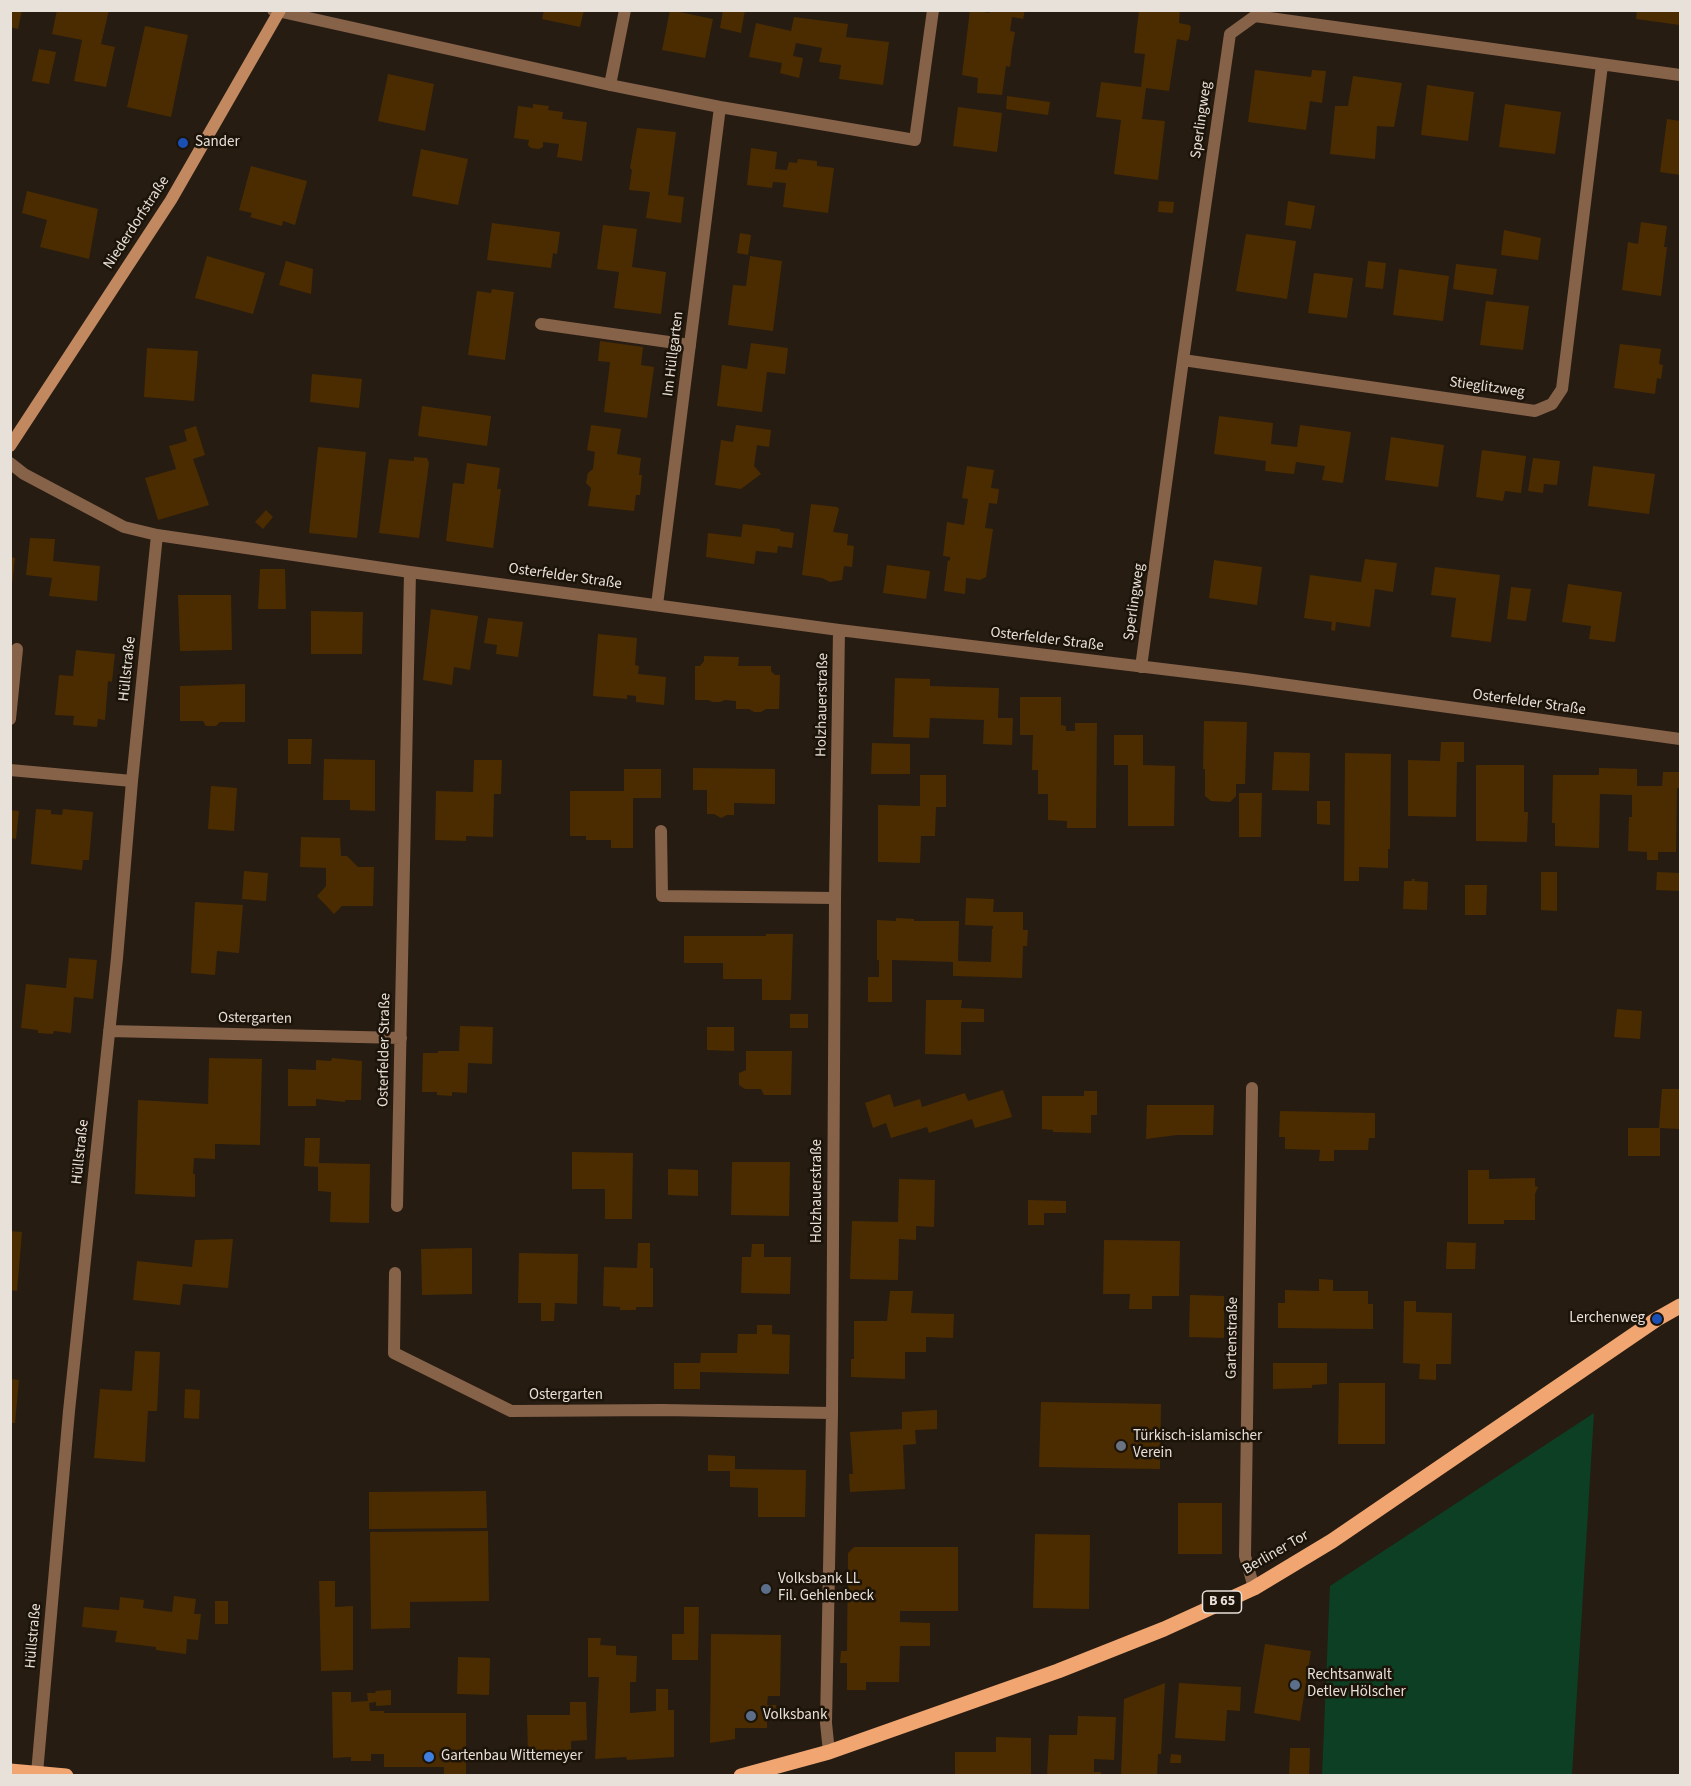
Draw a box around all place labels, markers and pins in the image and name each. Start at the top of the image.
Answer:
place label: Sander [195,134,240,152]
marker: Sander [176,136,190,150]
place label: Lerchenweg [1569,1310,1645,1328]
marker: Lerchenweg [1650,1312,1664,1326]
place label: Türkisch-islamischer Verein [1133,1428,1262,1463]
marker: Türkisch-islamischer Verein [1114,1439,1128,1453]
place label: Volksbank LL Fil. Gehlenbeck [778,1571,874,1606]
marker: Volksbank LL Fil. Gehlenbeck [759,1582,773,1596]
place label: Rechtsanwalt Detlev Hölscher [1307,1667,1406,1702]
marker: Rechtsanwalt Detlev Hölscher [1288,1678,1302,1692]
place label: Volksbank [763,1707,827,1725]
marker: Volksbank [744,1709,758,1723]
place label: Gartenbau Wittemeyer [441,1748,582,1766]
marker: Gartenbau Wittemeyer [422,1750,436,1764]

